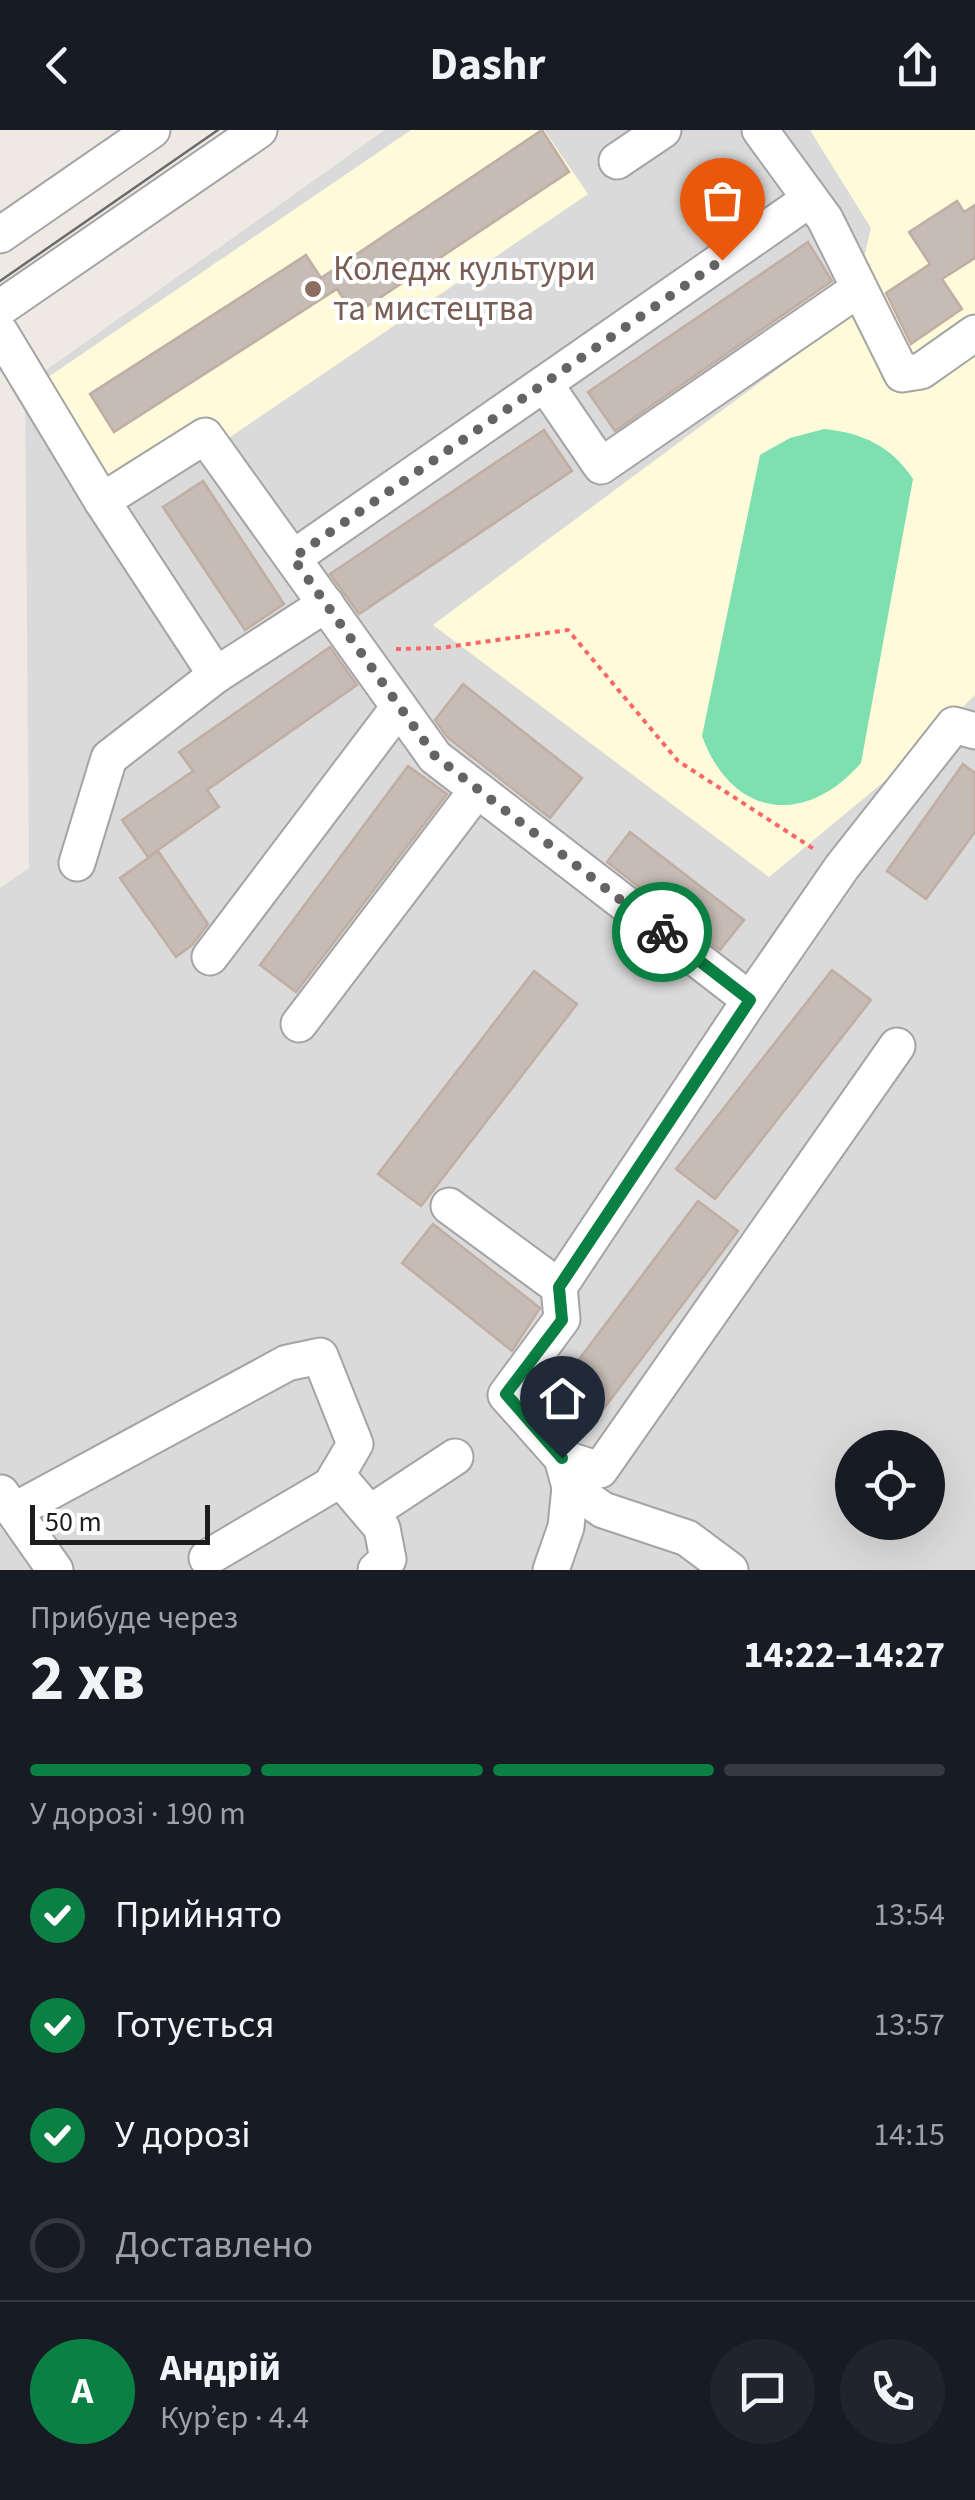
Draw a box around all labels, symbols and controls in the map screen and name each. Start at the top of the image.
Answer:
text: Dashr [430,33,545,97]
icon: back [30,38,85,93]
icon: share [890,38,945,93]
pin [680,158,765,261]
icon: bag [695,173,750,228]
place label: Коледж культури та мистецтва [333,244,596,334]
marker: Коледж культури та мистецтва [302,278,324,300]
courier [612,882,712,982]
icon: bike [635,905,690,960]
pin [520,1356,605,1459]
icon: home [535,1371,590,1426]
map controls [835,1430,945,1540]
button: locate [835,1430,945,1540]
scale bar [30,1500,210,1544]
text: 50 m [45,1502,102,1542]
text: Прибуде через [30,1595,238,1641]
text: 14:22–14:27 [743,1628,945,1682]
text: 2 хв [30,1632,145,1725]
text: У дорозі · 190 m [30,1791,246,1837]
icon: check [30,1888,85,1943]
text: Прийнято [115,1888,282,1942]
text: 13:54 [873,1892,945,1938]
icon: check [30,1998,85,2053]
text: Готується [115,1998,275,2052]
text: 13:57 [873,2002,945,2048]
icon: check [30,2108,85,2163]
text: У дорозі [115,2108,251,2162]
text: 14:15 [873,2112,945,2158]
text: Доставлено [115,2218,313,2272]
button: chat [710,2339,815,2444]
button: phone [840,2339,945,2444]
text: Андрій [160,2341,281,2395]
text: А [72,2364,93,2418]
text: Кур’єр · 4.4 [160,2395,309,2441]

